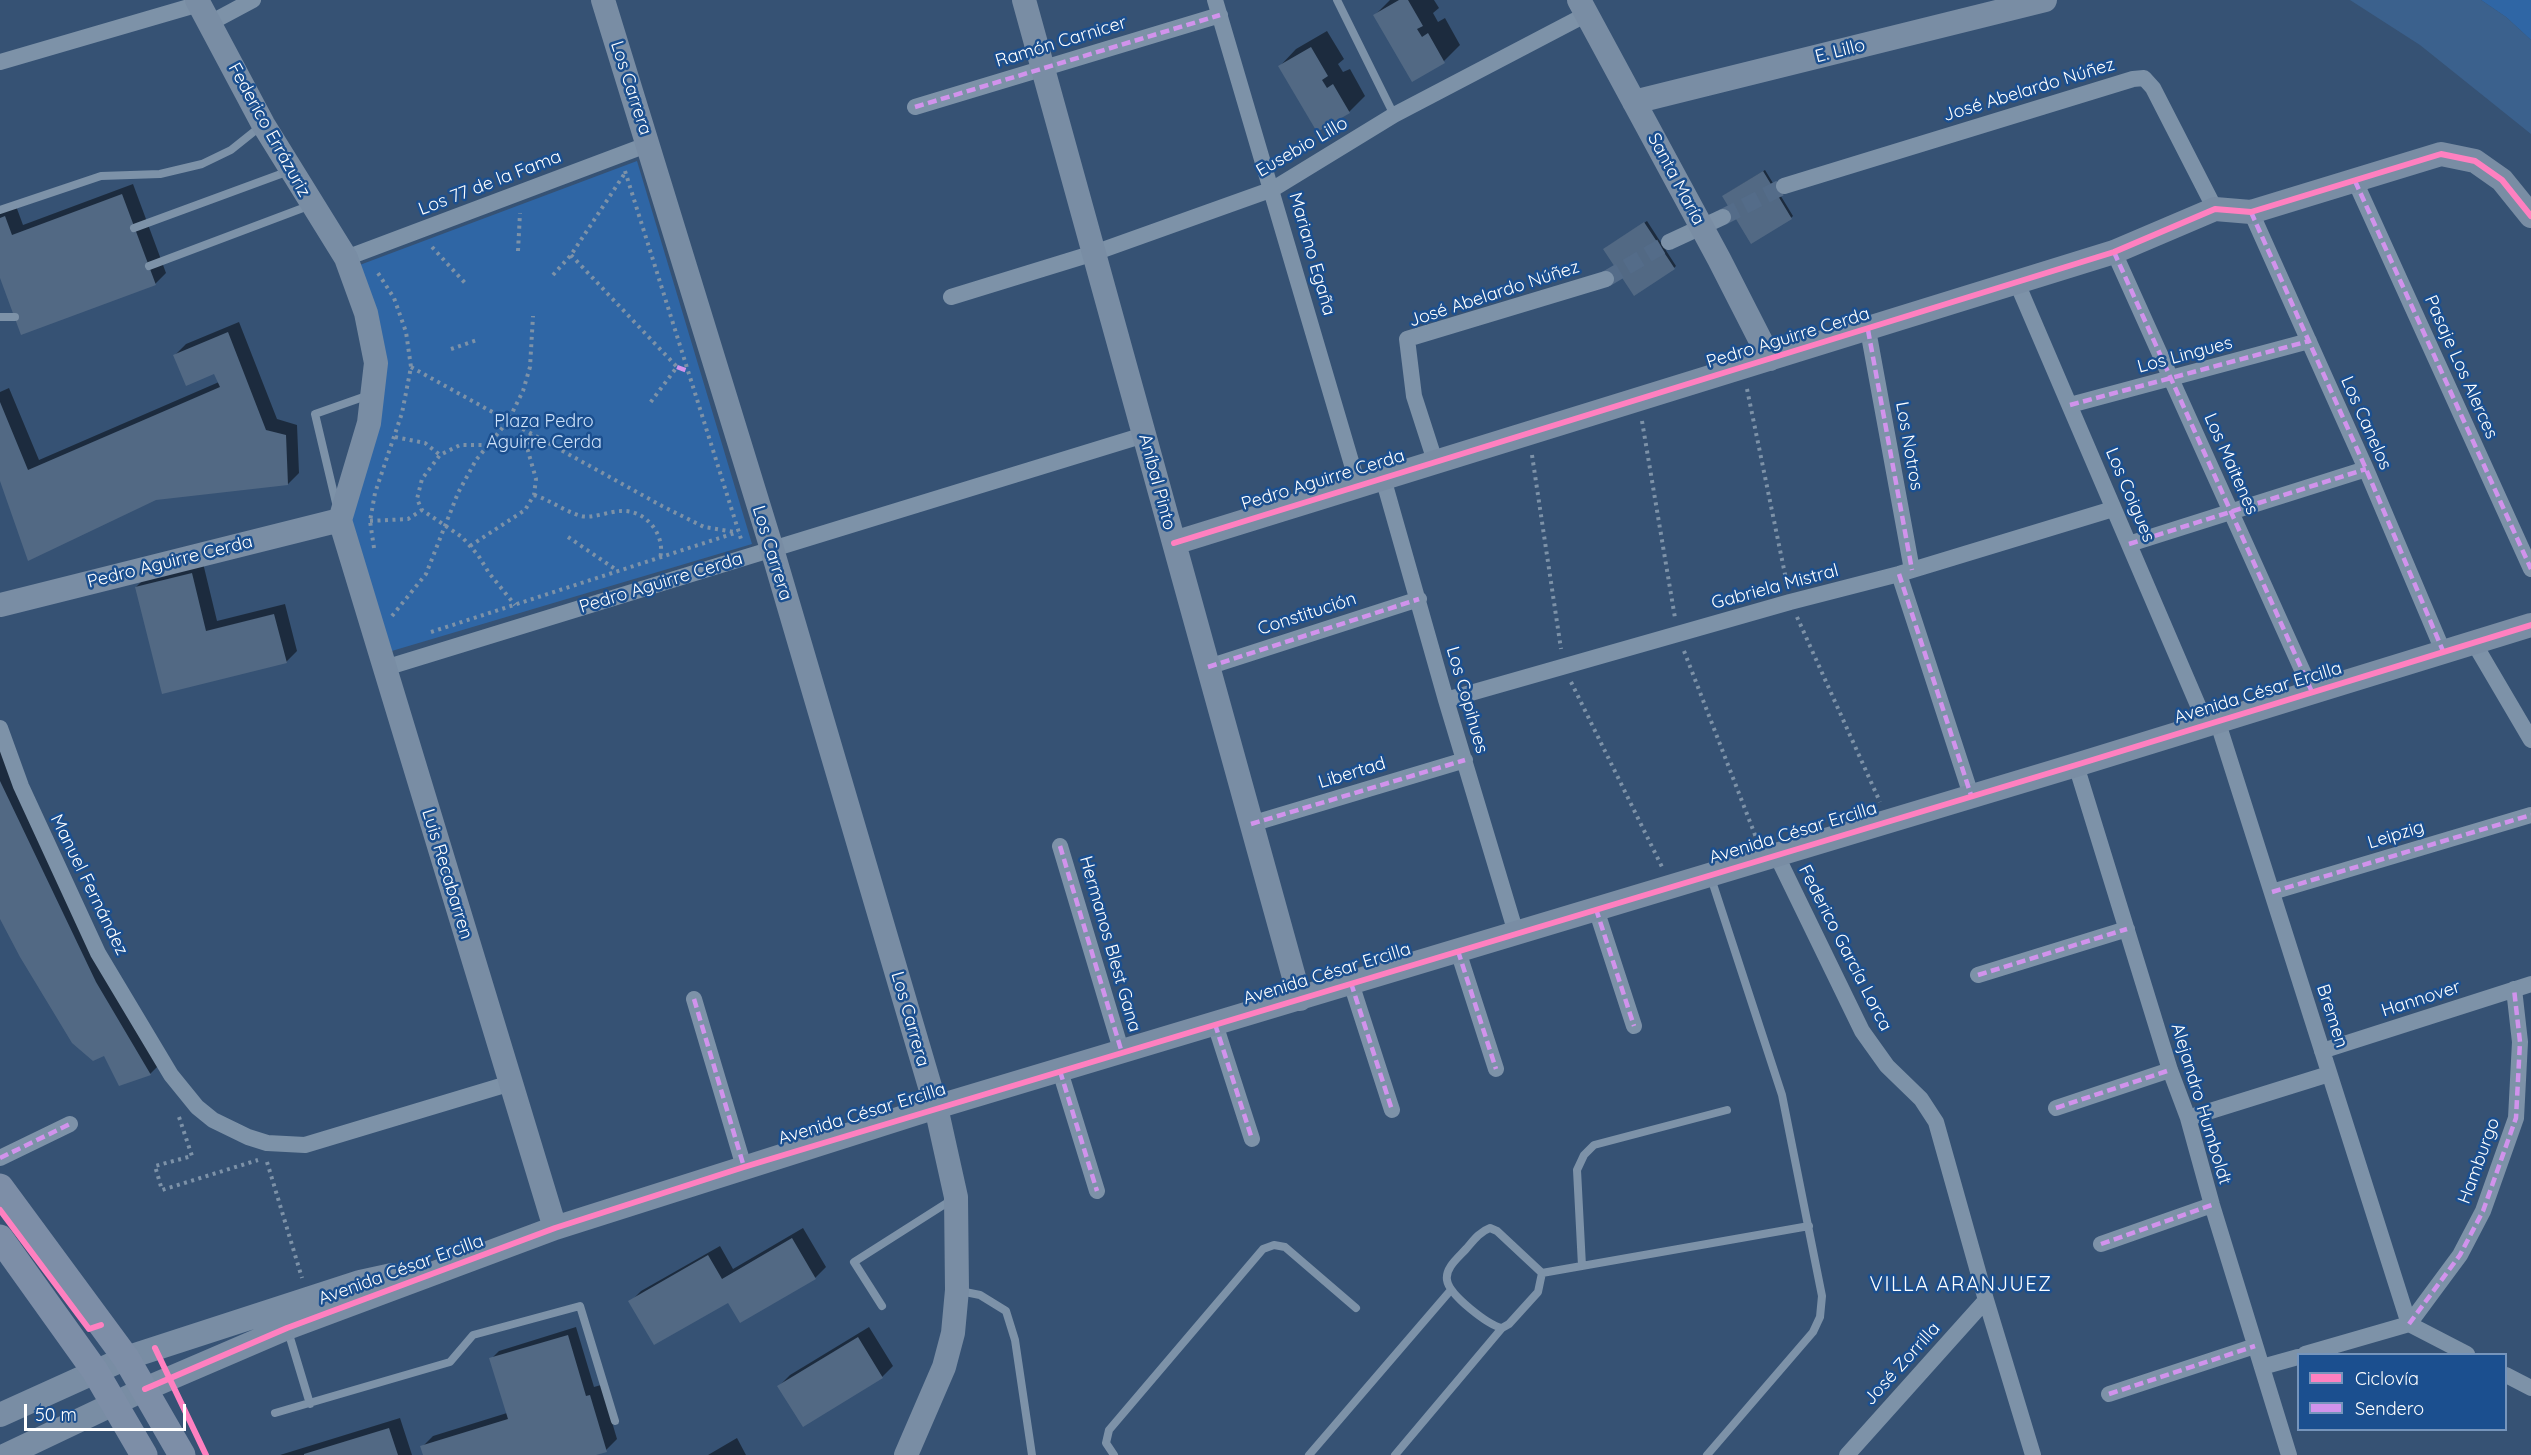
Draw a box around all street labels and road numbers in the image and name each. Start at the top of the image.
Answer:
street label: Ramón Carnicer [993,12,1129,72]
street label: E. Lillo [1813,34,1867,68]
street label: Los Carrera [606,38,656,138]
street label: José Abelardo Núñez [1941,54,2117,126]
street label: Federico Errázuriz [223,59,315,201]
street label: Eusebio Lillo [1253,112,1351,182]
street label: Santa María [1643,129,1709,229]
street label: Los 77 de la Fama [416,146,564,220]
street label: Mariano Egaña [1284,190,1340,318]
street label: José Abelardo Núñez [1406,256,1582,332]
street label: Pasaje Los Alerces [2420,292,2502,442]
street label: Pedro Aguirre Cerda [1704,303,1872,373]
street label: Los Lingues [2135,332,2235,378]
street label: Los Canelos [2336,373,2396,473]
street label: Los Notros [1891,400,1927,492]
street label: Los Maitenes [2199,410,2263,518]
street label: Aníbal Pinto [1134,432,1180,532]
street label: Pedro Aguirre Cerda [1239,445,1407,515]
street label: Los Coigues [2100,445,2160,545]
street label: Los Carrera [747,503,797,603]
street label: Pedro Aguirre Cerda [85,531,255,593]
street label: Pedro Aguirre Cerda [577,548,745,618]
street label: Gabriela Mistral [1709,560,1841,614]
street label: Constitución [1255,588,1359,640]
street label: Los Copihues [1441,644,1493,756]
street label: Avenida César Ercilla [2172,657,2344,729]
street label: Libertad [1316,753,1388,793]
street label: Avenida César Ercilla [1707,797,1879,869]
street label: Luis Recabarren [417,806,477,942]
street label: Manuel Fernández [46,811,132,959]
street label: Leipzig [2365,816,2427,854]
street label: Hermanos Blest Gana [1075,853,1145,1035]
street label: Federico García Lorca [1794,861,1896,1035]
street label: Avenida César Ercilla [1241,938,1413,1010]
street label: Los Carrera [886,969,934,1069]
street label: Hannover [2379,976,2463,1022]
street label: Bremen [2312,982,2352,1050]
street label: Alejandro Humboldt [2166,1021,2236,1187]
street label: Avenida César Ercilla [776,1078,948,1150]
street label: Hamburgo [2453,1115,2505,1207]
street label: Avenida César Ercilla [315,1230,487,1310]
street label: José Zorrilla [1859,1318,1945,1410]

